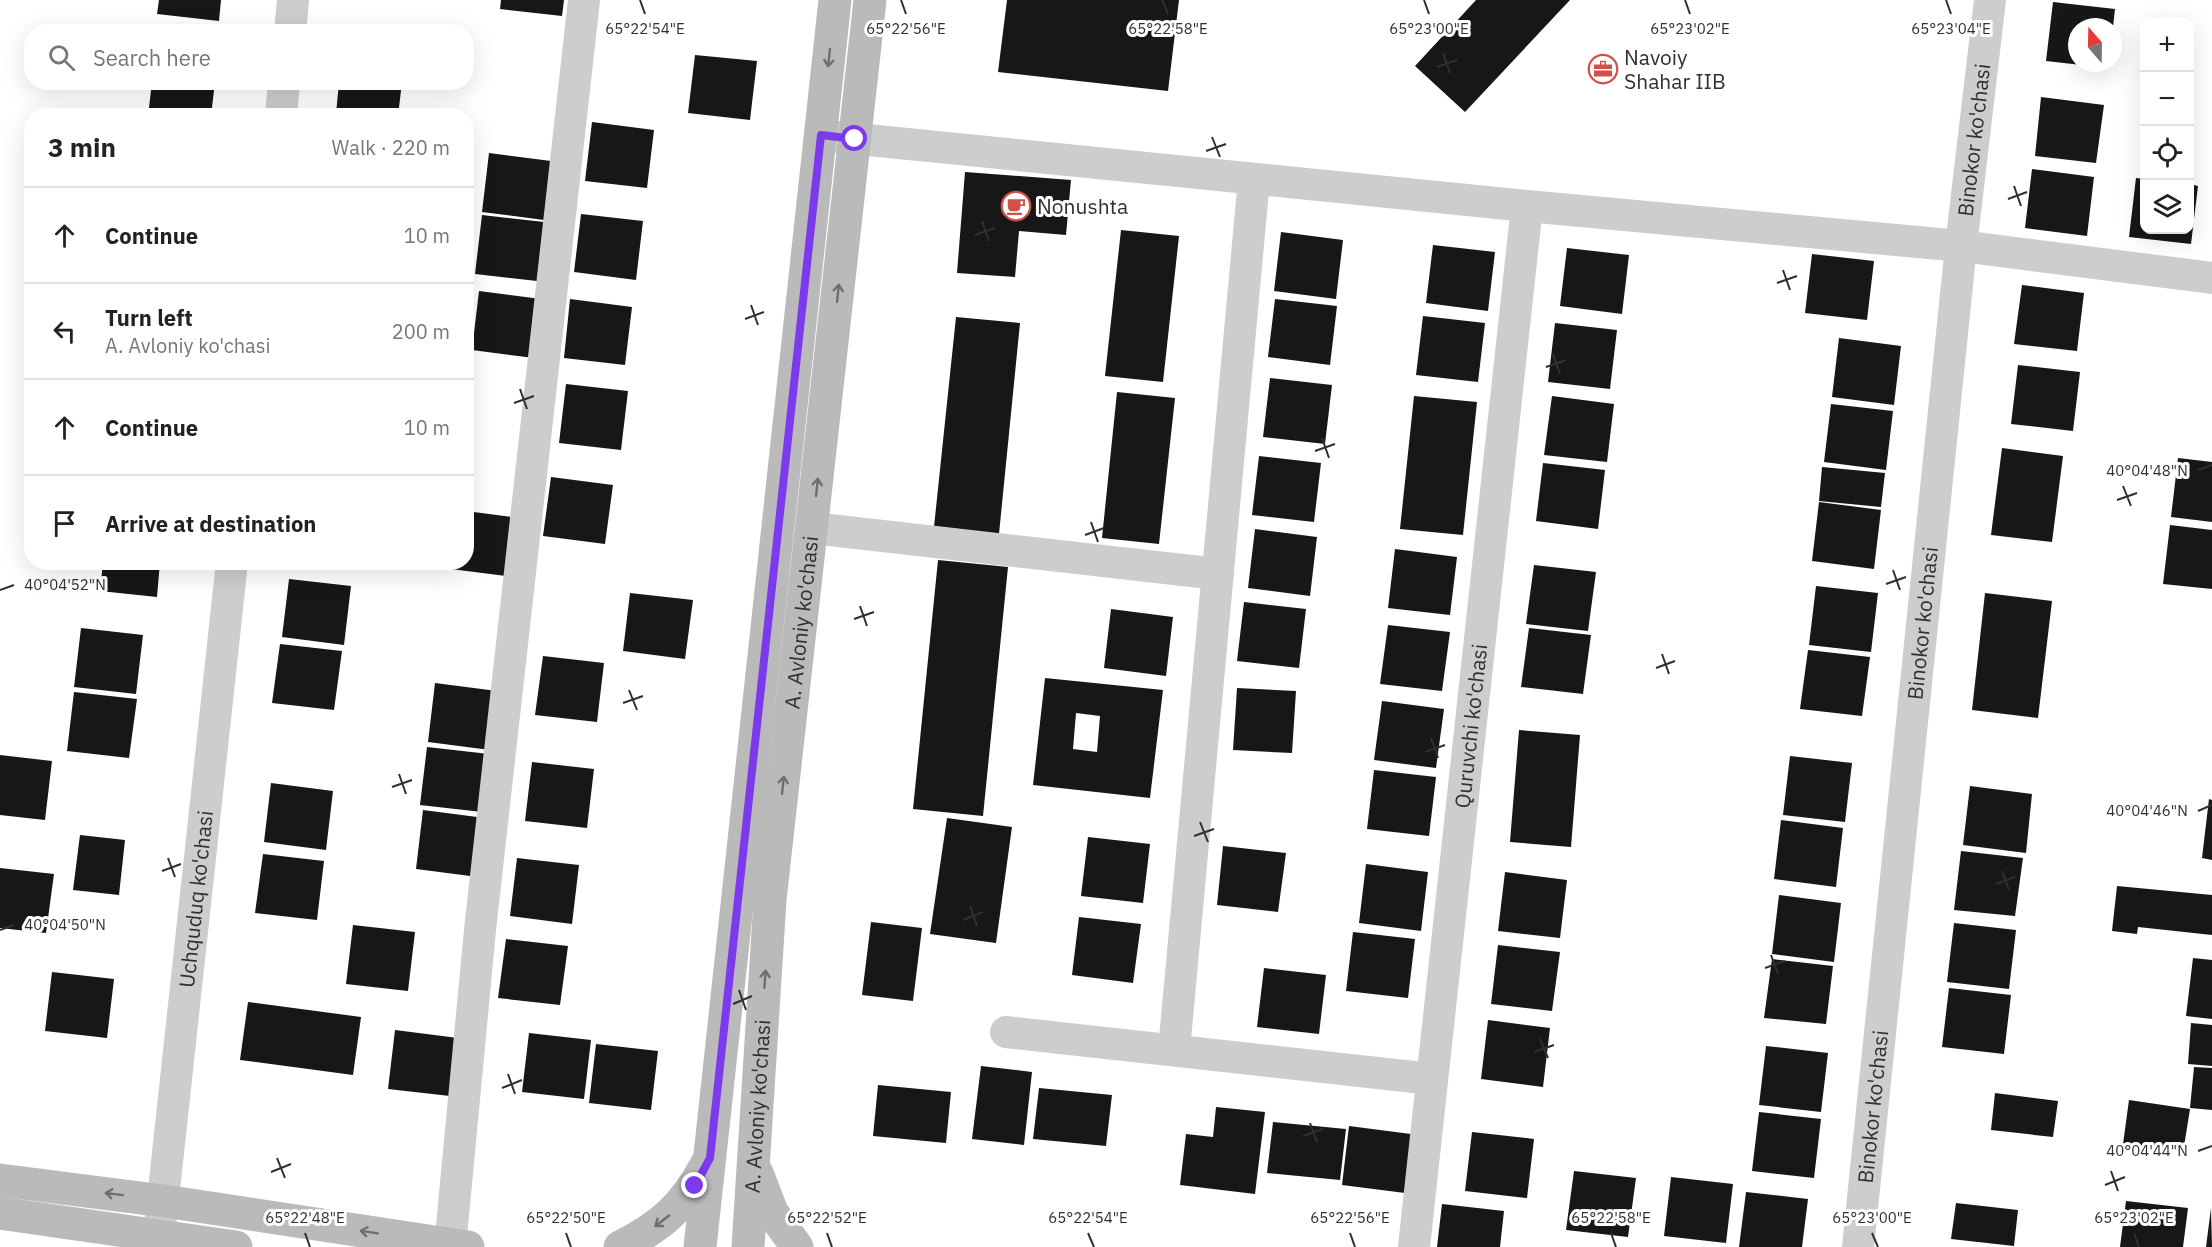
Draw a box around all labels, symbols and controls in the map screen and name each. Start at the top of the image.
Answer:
north arrow [2068,18,2122,72]
map controls [2140,18,2194,234]
button: + [2140,18,2194,72]
text: 65°22'54"E [605,19,685,38]
text: 65°22'56"E [866,19,946,38]
text: 65°22'58"E [1128,19,1208,38]
text: 65°23'00"E [1389,19,1469,38]
text: 65°23'02"E [1650,19,1730,38]
text: 65°23'04"E [1911,19,1991,38]
search box [24,24,474,90]
icon: search [45,41,78,74]
text: Search here [93,43,211,72]
place label: Navoiy Shahar IIB [1624,43,1726,95]
one-way arrow [823,48,834,68]
office icon: Navoiy Shahar IIB [1587,53,1619,85]
street label: Binokor ko'chasi [1951,62,1996,218]
button: − [2140,72,2194,126]
route start [841,125,867,151]
button: locate [2140,126,2194,180]
text: 3 min [48,130,116,164]
text: Walk · 220 m [332,134,450,161]
button: layers [2140,180,2194,234]
cafe icon: Nonushta [1000,190,1032,222]
place label: Nonushta [1037,192,1128,220]
icon: ahead [48,219,81,252]
text: Continue [105,221,198,250]
text: 10 m [404,222,450,249]
one-way arrow [833,284,844,303]
text: Turn left [105,303,193,332]
icon: left [48,315,81,348]
text: 200 m [392,318,450,345]
text: A. Avloniy ko'chasi [105,332,271,359]
icon: ahead [48,411,81,444]
text: Continue [105,413,198,442]
text: 10 m [404,414,450,441]
text: 40°04'48"N [2106,461,2188,480]
one-way arrow [812,477,823,497]
icon: arrive [48,507,81,540]
text: Arrive at destination [105,509,316,538]
street label: A. Avloniy ko'chasi [777,534,824,710]
street label: Binokor ko'chasi [1900,545,1944,701]
text: 40°04'52"N [24,575,106,594]
street label: Quruvchi ko'chasi [1448,642,1493,810]
one-way arrow [778,776,789,795]
text: 40°04'46"N [2106,801,2188,820]
street label: Uchquduq ko'chasi [172,809,219,989]
text: 40°04'50"N [24,915,106,934]
one-way arrow [760,970,771,990]
street label: A. Avloniy ko'chasi [737,1019,776,1194]
street label: Binokor ko'chasi [1851,1029,1894,1185]
text: 40°04'44"N [2106,1141,2188,1160]
route end [681,1172,707,1198]
one-way arrow [104,1189,124,1200]
text: 65°22'48"E [265,1208,345,1227]
text: 65°22'50"E [526,1208,606,1227]
text: 65°22'52"E [787,1208,867,1227]
text: 65°22'54"E [1048,1208,1128,1227]
text: 65°22'56"E [1310,1208,1390,1227]
text: 65°22'58"E [1571,1208,1651,1227]
text: 65°23'00"E [1832,1208,1912,1227]
text: 65°23'02"E [2094,1208,2174,1227]
one-way arrow [655,1214,671,1227]
one-way arrow [359,1226,379,1237]

